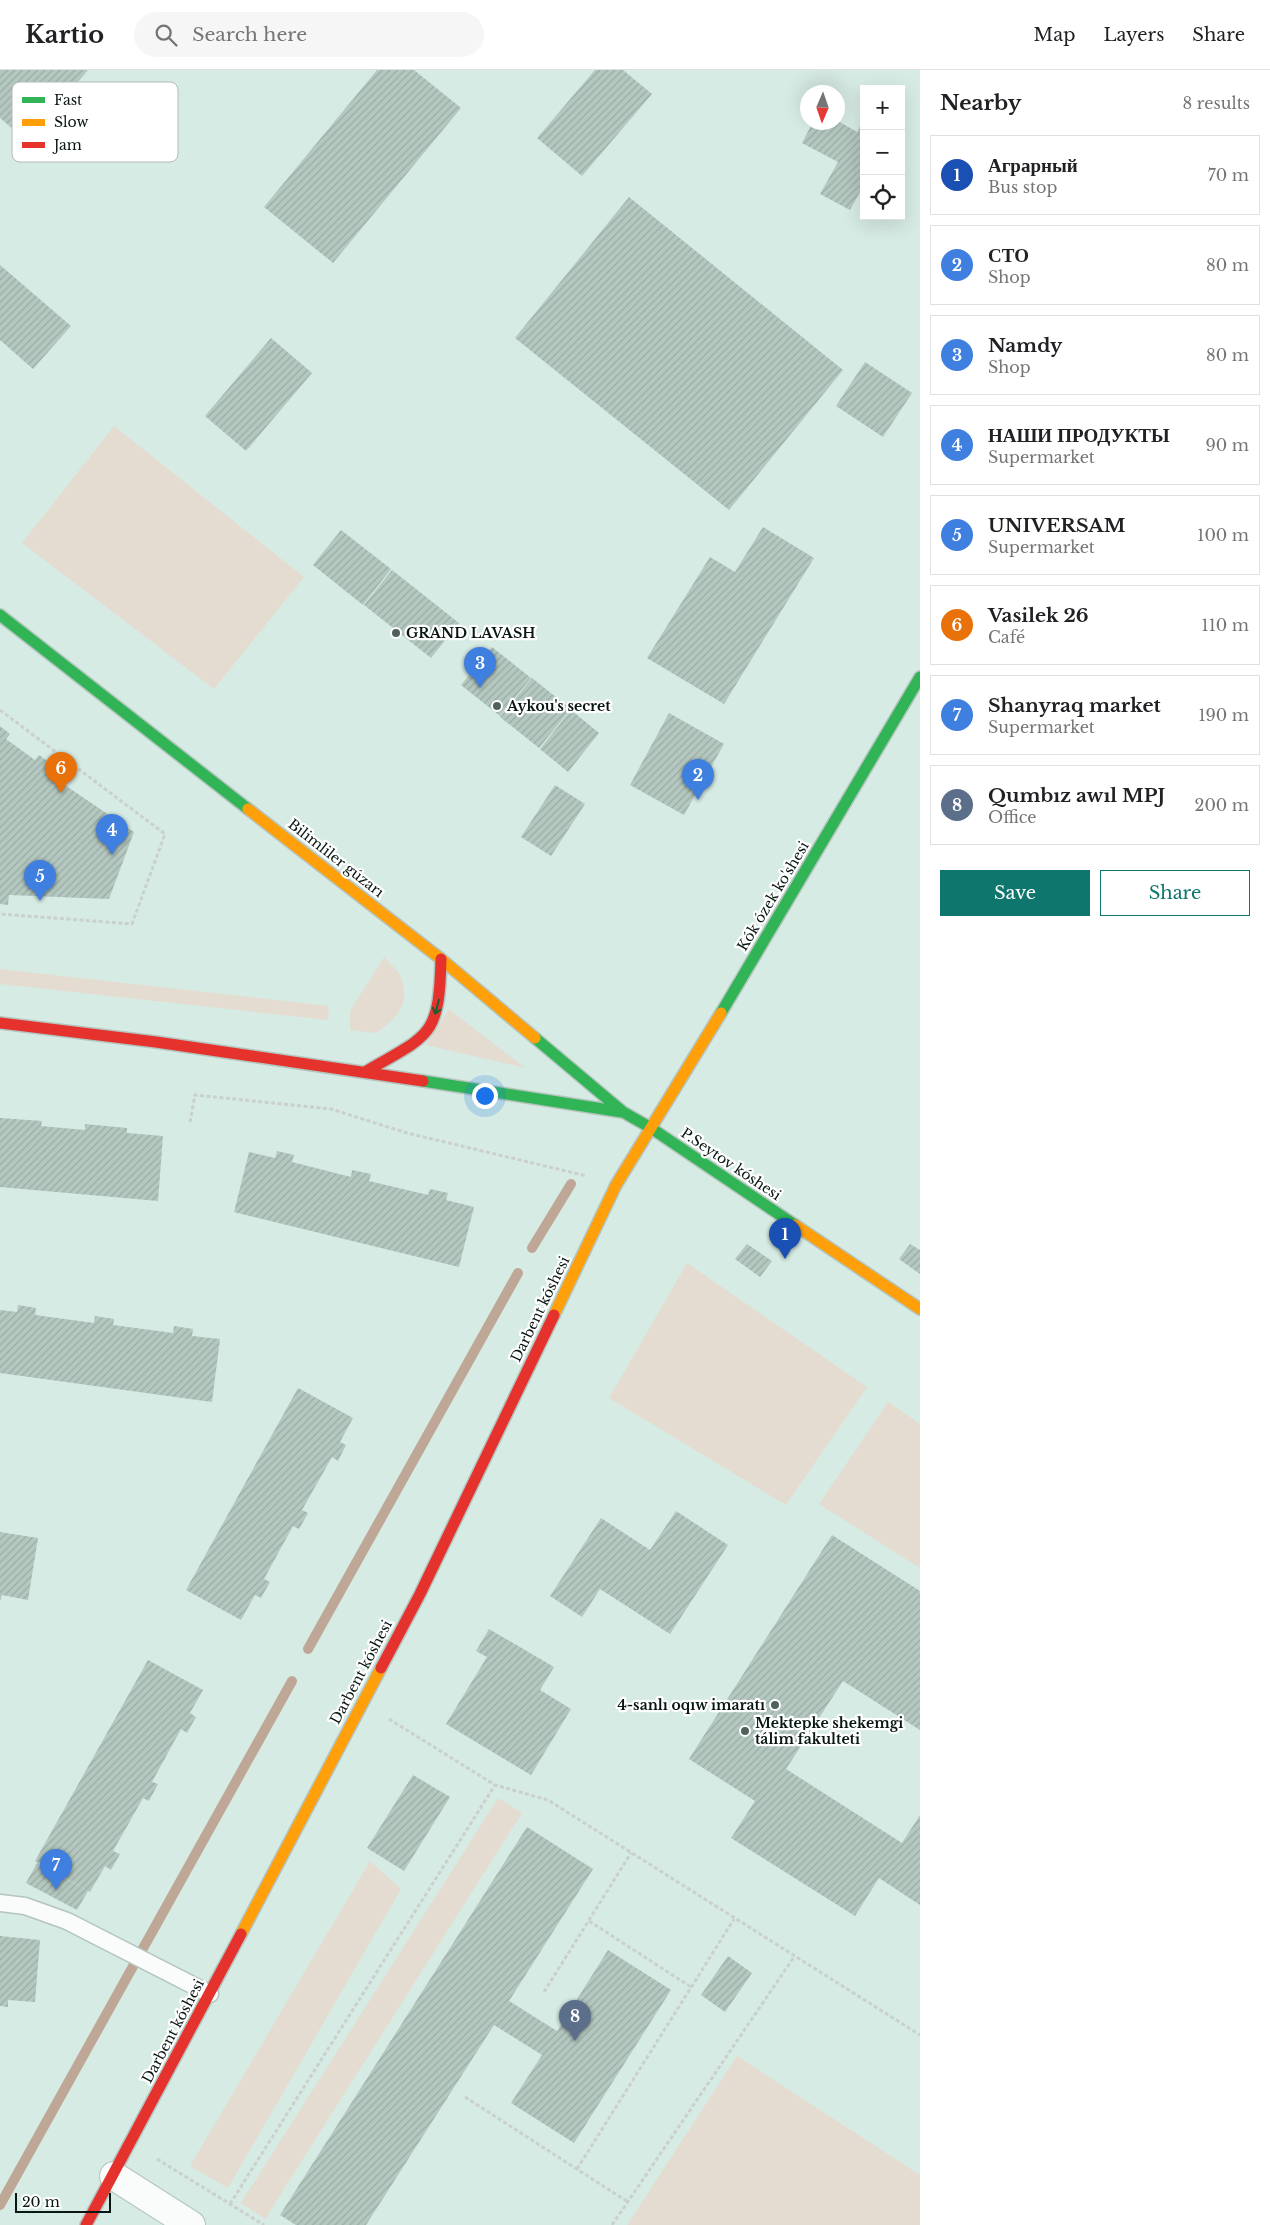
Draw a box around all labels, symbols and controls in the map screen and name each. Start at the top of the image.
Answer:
search box [134,12,484,57]
text: Kartio [25,20,104,49]
icon: search [152,21,180,49]
text: Search here [192,23,307,46]
text: Map [1034,24,1075,46]
text: Layers [1103,24,1164,46]
text: Share [1192,24,1245,46]
legend [12,82,178,162]
north arrow [800,85,845,130]
map controls [860,85,905,220]
button: + [860,85,905,130]
text: Nearby [940,90,1021,116]
text: Fast [54,91,83,109]
text: 8 results [1183,93,1250,113]
text: Slow [54,113,88,131]
button: − [860,130,905,175]
text: Jam [52,136,82,154]
text: Аграрный [988,154,1078,177]
text: 1 [954,165,960,185]
text: 70 m [1208,165,1249,185]
button: locate [860,175,905,220]
text: Bus stop [988,177,1057,197]
text: СТО [988,244,1029,267]
text: 2 [952,255,962,275]
text: 80 m [1206,255,1249,275]
text: Shop [988,267,1031,287]
text: Namdy [988,334,1062,357]
text: 3 [952,345,962,365]
text: 80 m [1206,345,1249,365]
text: Shop [988,357,1031,377]
text: НАШИ ПРОДУКТЫ [988,424,1170,447]
text: 4 [952,435,962,455]
text: 90 m [1206,435,1249,455]
text: Supermarket [988,447,1095,467]
text: UNIVERSAM [988,514,1125,537]
text: 5 [952,525,962,545]
text: 100 m [1197,525,1249,545]
text: Supermarket [988,537,1095,557]
text: Vasilek 26 [988,604,1089,627]
text: 6 [952,615,962,635]
text: 110 m [1202,615,1249,635]
place label: GRAND LAVASH [406,624,535,642]
marker: GRAND LAVASH [390,627,402,639]
text: Café [988,627,1025,647]
pin: 3 [464,647,496,688]
text: Shanyraq market [988,694,1161,717]
place label: Aykou's secret [506,697,611,715]
marker: Aykou's secret [491,700,503,712]
text: 7 [953,705,961,725]
text: 190 m [1198,705,1249,725]
text: Supermarket [988,717,1095,737]
pin: 6 [45,752,77,793]
pin: 2 [682,759,714,800]
text: Qumbız awıl MPJ [988,784,1165,807]
text: 8 [952,795,962,815]
text: 200 m [1195,795,1249,815]
text: Office [988,807,1036,827]
pin: 4 [96,814,128,855]
street label: Bilimliler gúzarı [284,815,388,901]
street label: Kók ózek ko'shesi [733,838,813,954]
pin: 5 [24,860,56,901]
button: Save [940,870,1090,916]
button: Share [1100,870,1250,916]
one-way arrow [432,999,441,1015]
your location [472,1083,498,1109]
street label: P.Seytov kóshesi [678,1124,785,1204]
pin: 1 [769,1218,801,1259]
street label: Darbent kóshesi [507,1253,573,1365]
street label: Darbent kóshesi [326,1617,396,1727]
place label: 4-sanlı oqıw imaratı [617,1696,765,1714]
marker: 4-sanlı oqıw imaratı [769,1699,781,1711]
place label: Mektepke shekemgi tálim fakulteti [755,1714,903,1748]
marker: Mektepke shekemgi tálim fakulteti [739,1725,751,1737]
pin: 7 [40,1849,72,1890]
street label: Darbent kóshesi [138,1976,208,2086]
pin: 8 [559,2000,591,2041]
scale bar [15,2190,111,2213]
text: 20 m [22,2193,60,2211]

